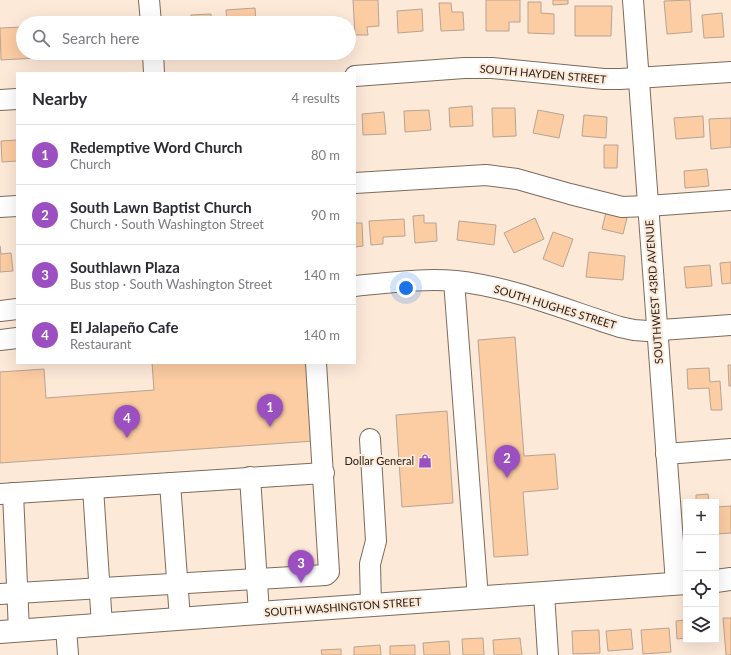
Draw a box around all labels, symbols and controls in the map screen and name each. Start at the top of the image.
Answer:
search box [16,16,356,60]
icon: search [30,27,52,49]
text: Search here [62,29,139,47]
street label: SOUTH HAYDEN STREET [479,61,607,86]
text: Nearby [32,88,87,109]
text: 4 results [292,90,340,106]
text: Redemptive Word Church [70,138,242,156]
text: 1 [41,147,49,163]
text: 80 m [311,147,340,163]
text: Church [70,156,111,172]
text: South Lawn Baptist Church [70,198,252,216]
text: 2 [41,207,49,223]
text: 90 m [311,207,340,223]
text: Church · South Washington Street [70,216,264,232]
street label: SOUTHWEST 43RD AVENUE [642,220,665,365]
text: Southlawn Plaza [70,258,180,276]
text: 3 [41,267,49,283]
text: 140 m [303,267,340,283]
text: Bus stop · South Washington Street [70,276,272,292]
your location [396,278,416,298]
street label: SOUTH HUGHES STREET [492,282,618,331]
text: El Jalapeño Cafe [70,318,179,336]
text: 4 [41,327,49,343]
text: 140 m [303,327,340,343]
text: Restaurant [70,336,132,352]
pin: 1 [257,394,283,427]
pin: 4 [114,405,140,438]
pin: 2 [494,445,520,478]
shop icon: Dollar General [417,453,433,469]
place label: Dollar General [345,454,414,467]
map controls [683,499,719,643]
button: + [683,499,719,535]
button: − [683,535,719,571]
pin: 3 [288,550,314,583]
button: locate [683,571,719,607]
street label: SOUTH WASHINGTON STREET [264,594,422,618]
button: layers [683,607,719,643]

